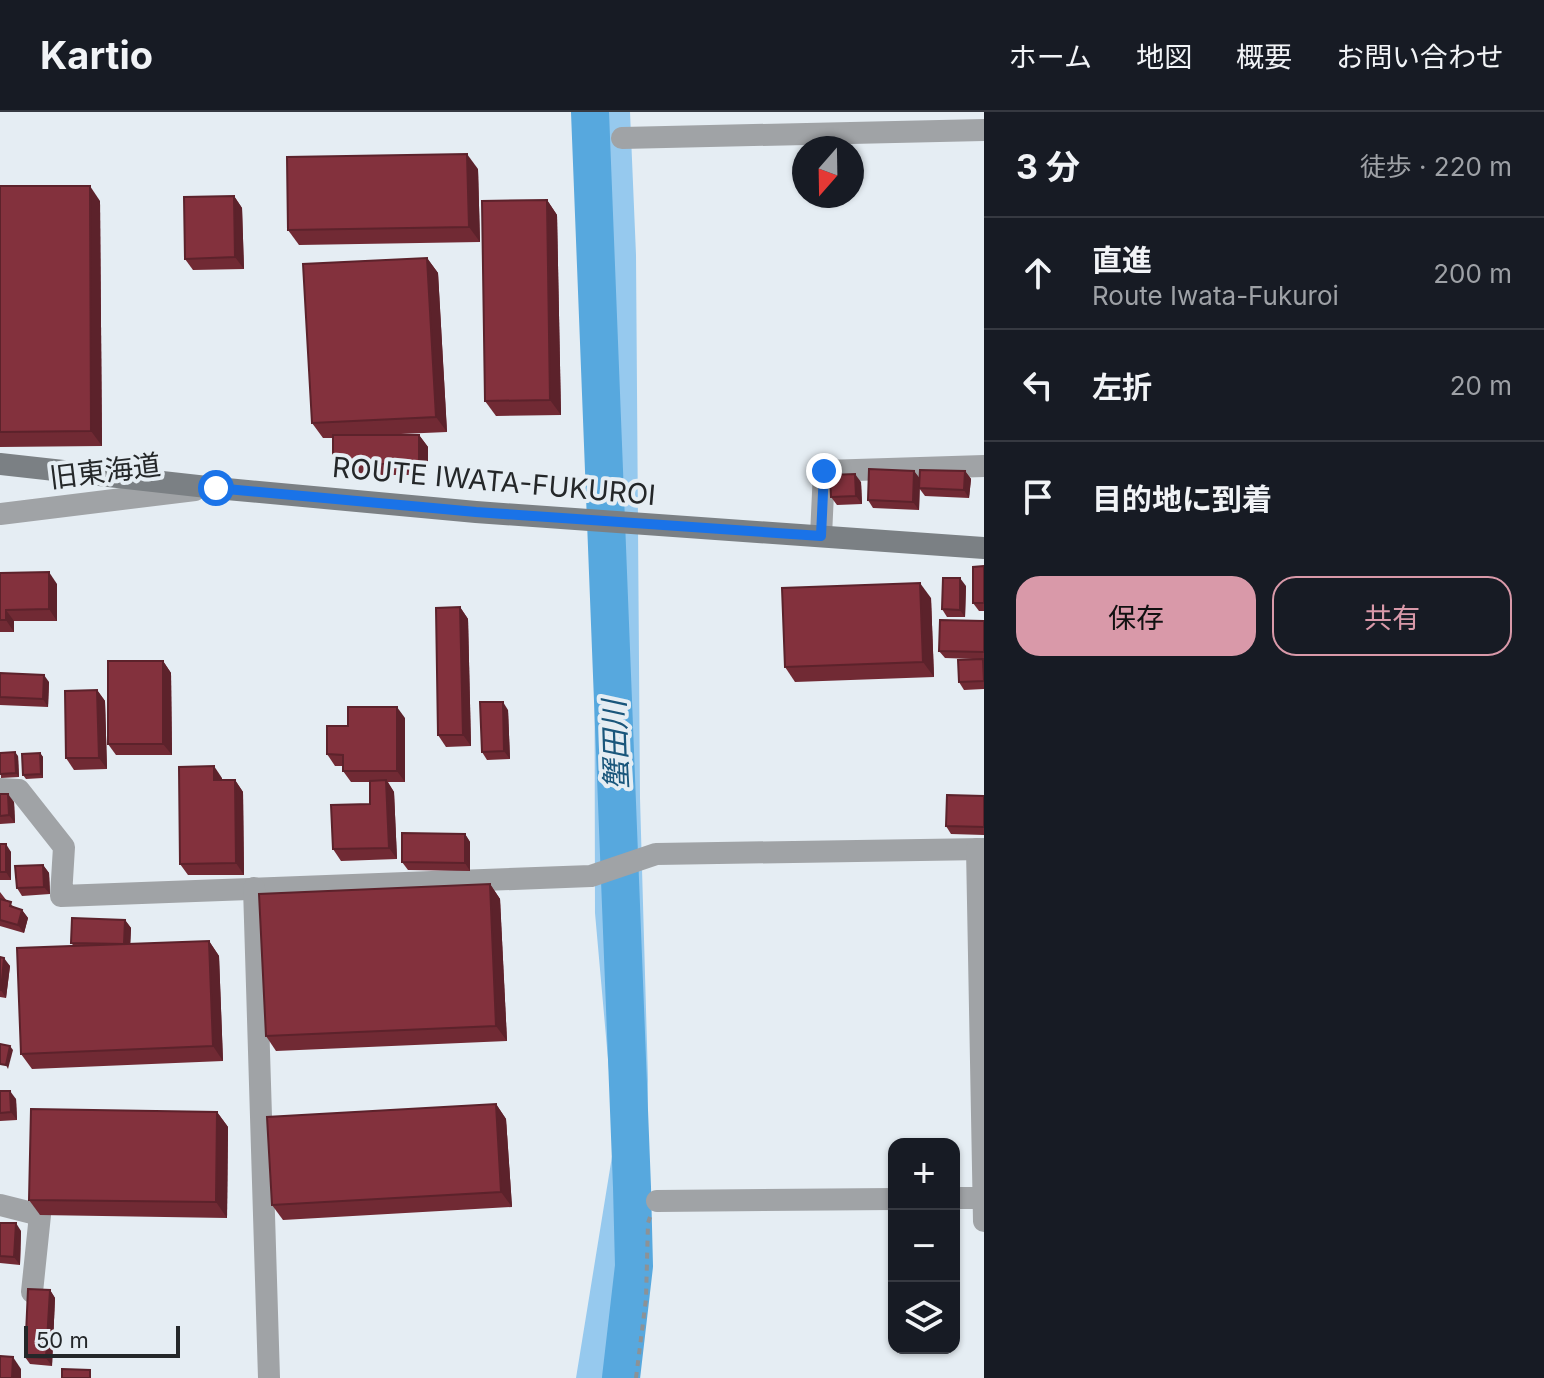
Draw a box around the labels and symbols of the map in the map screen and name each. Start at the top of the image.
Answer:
north arrow [792,136,864,208]
street label: 旧東海道 [47,447,163,495]
street label: ROUTE IWATA-FUKUROI [331,450,657,512]
route end [806,453,842,489]
route start [198,470,234,506]
water label: 蟹田川 [595,696,635,791]
scale bar [24,1322,180,1358]

